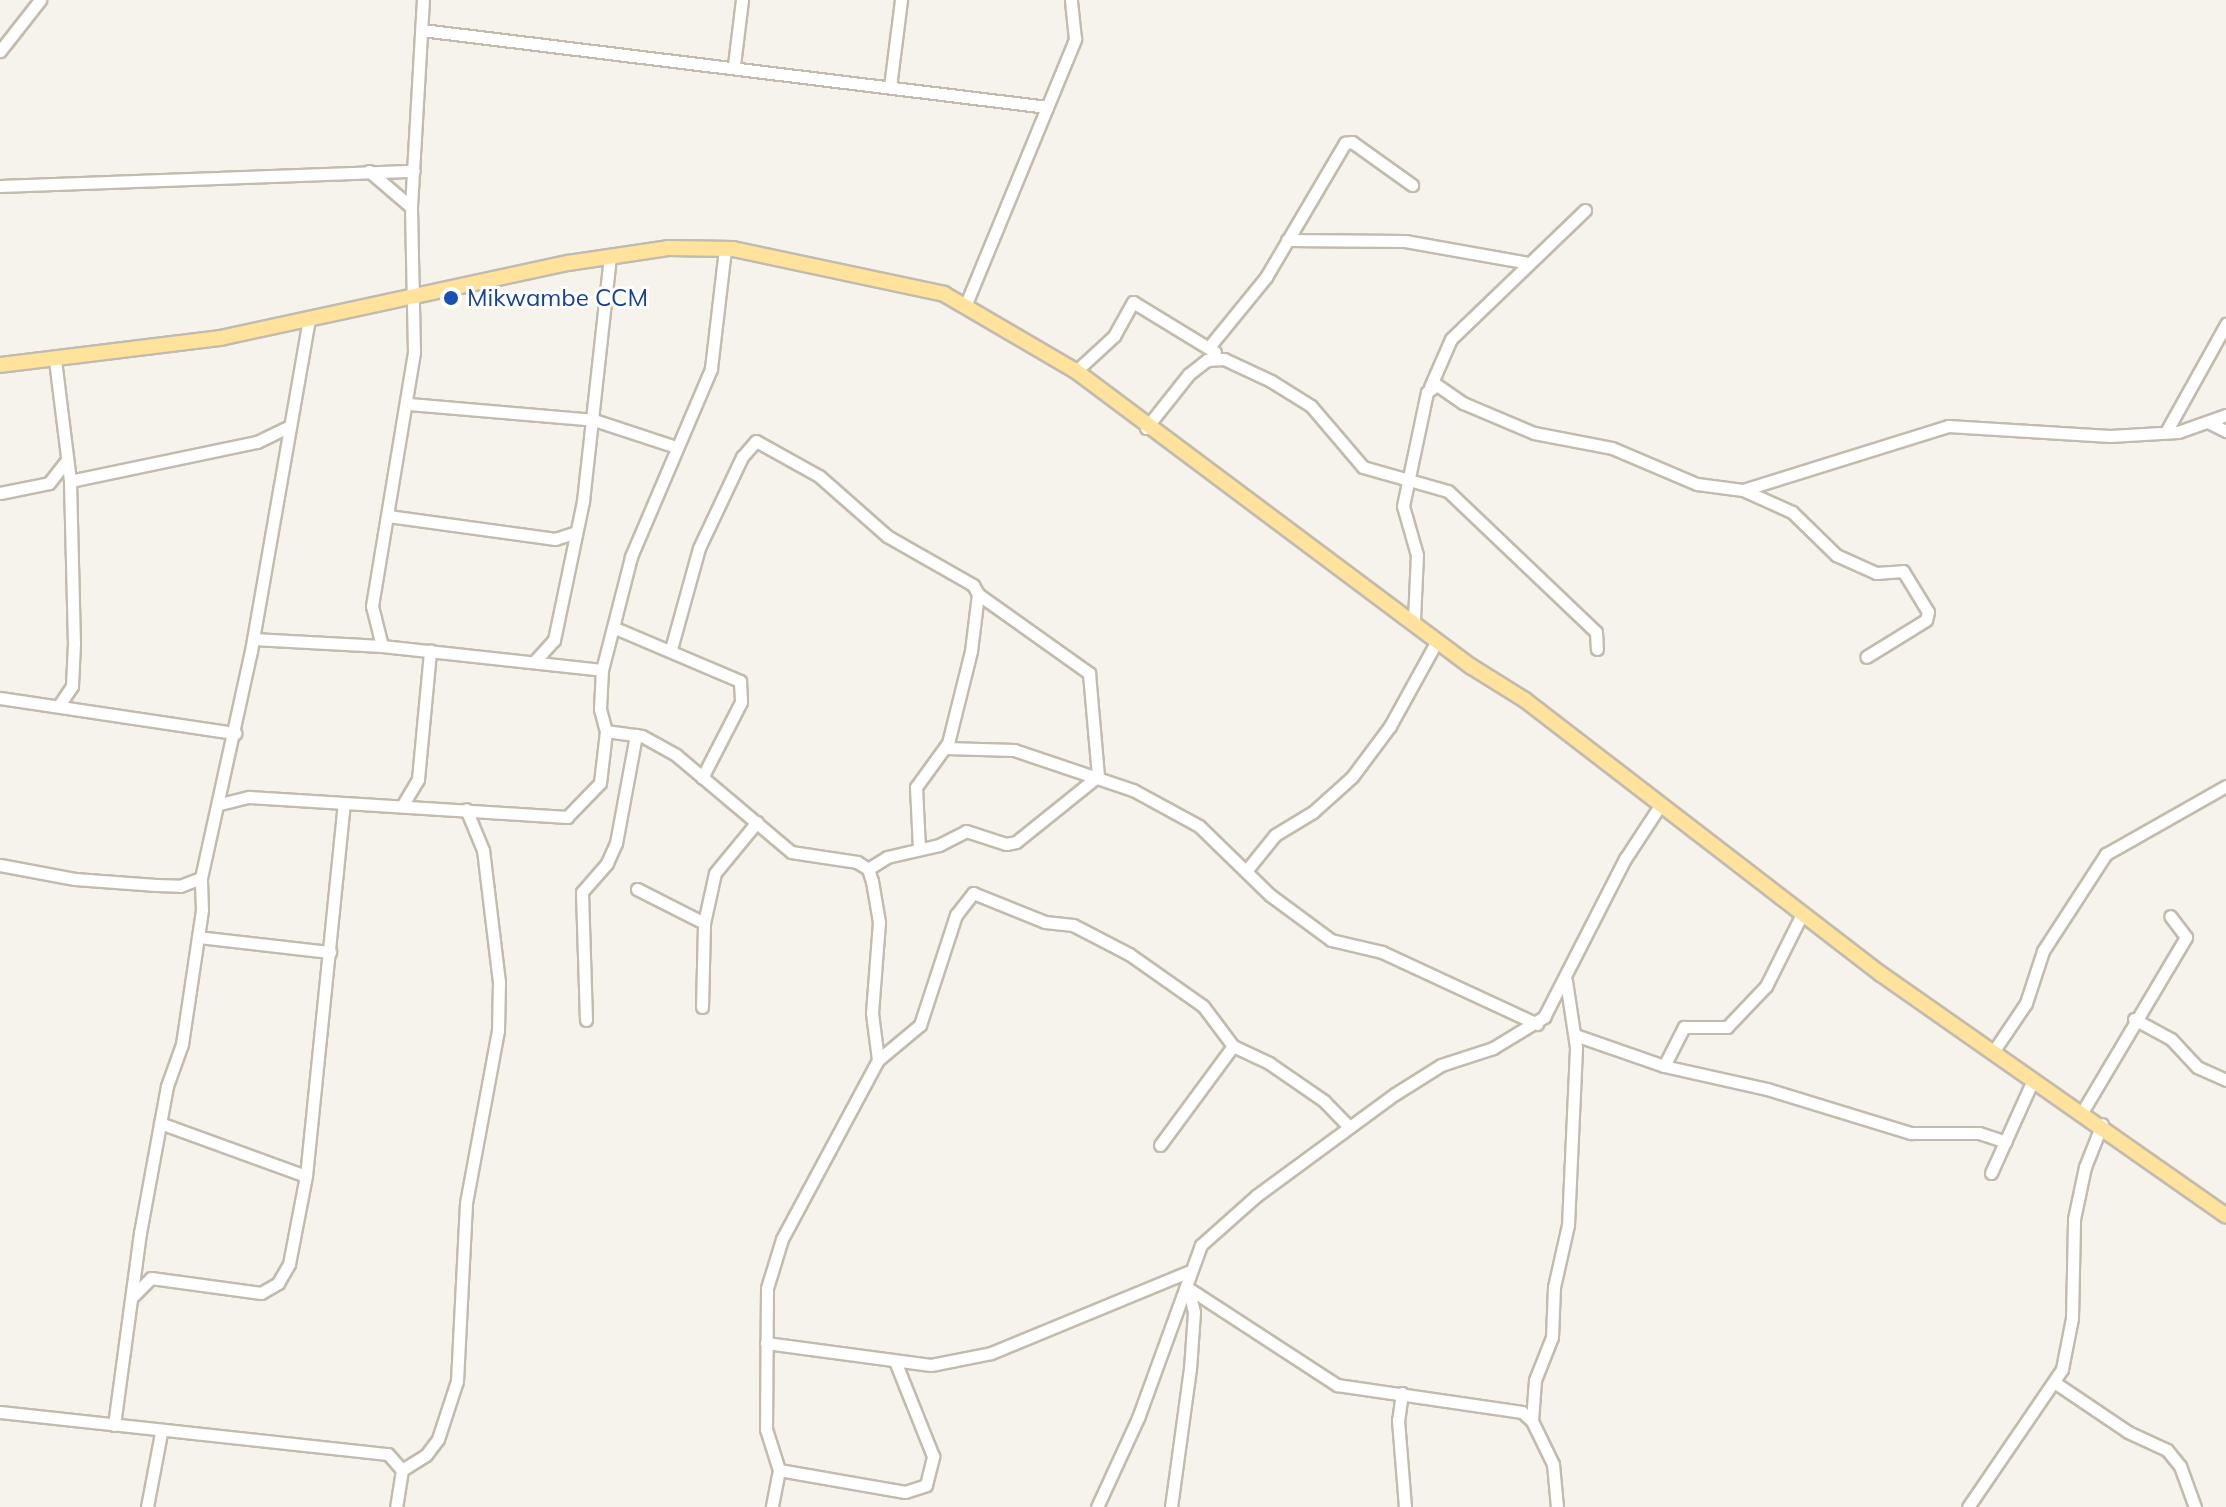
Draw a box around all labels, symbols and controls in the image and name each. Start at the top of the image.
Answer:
place label: Mikwambe CCM [467,284,648,312]
marker: Mikwambe CCM [442,289,460,307]

